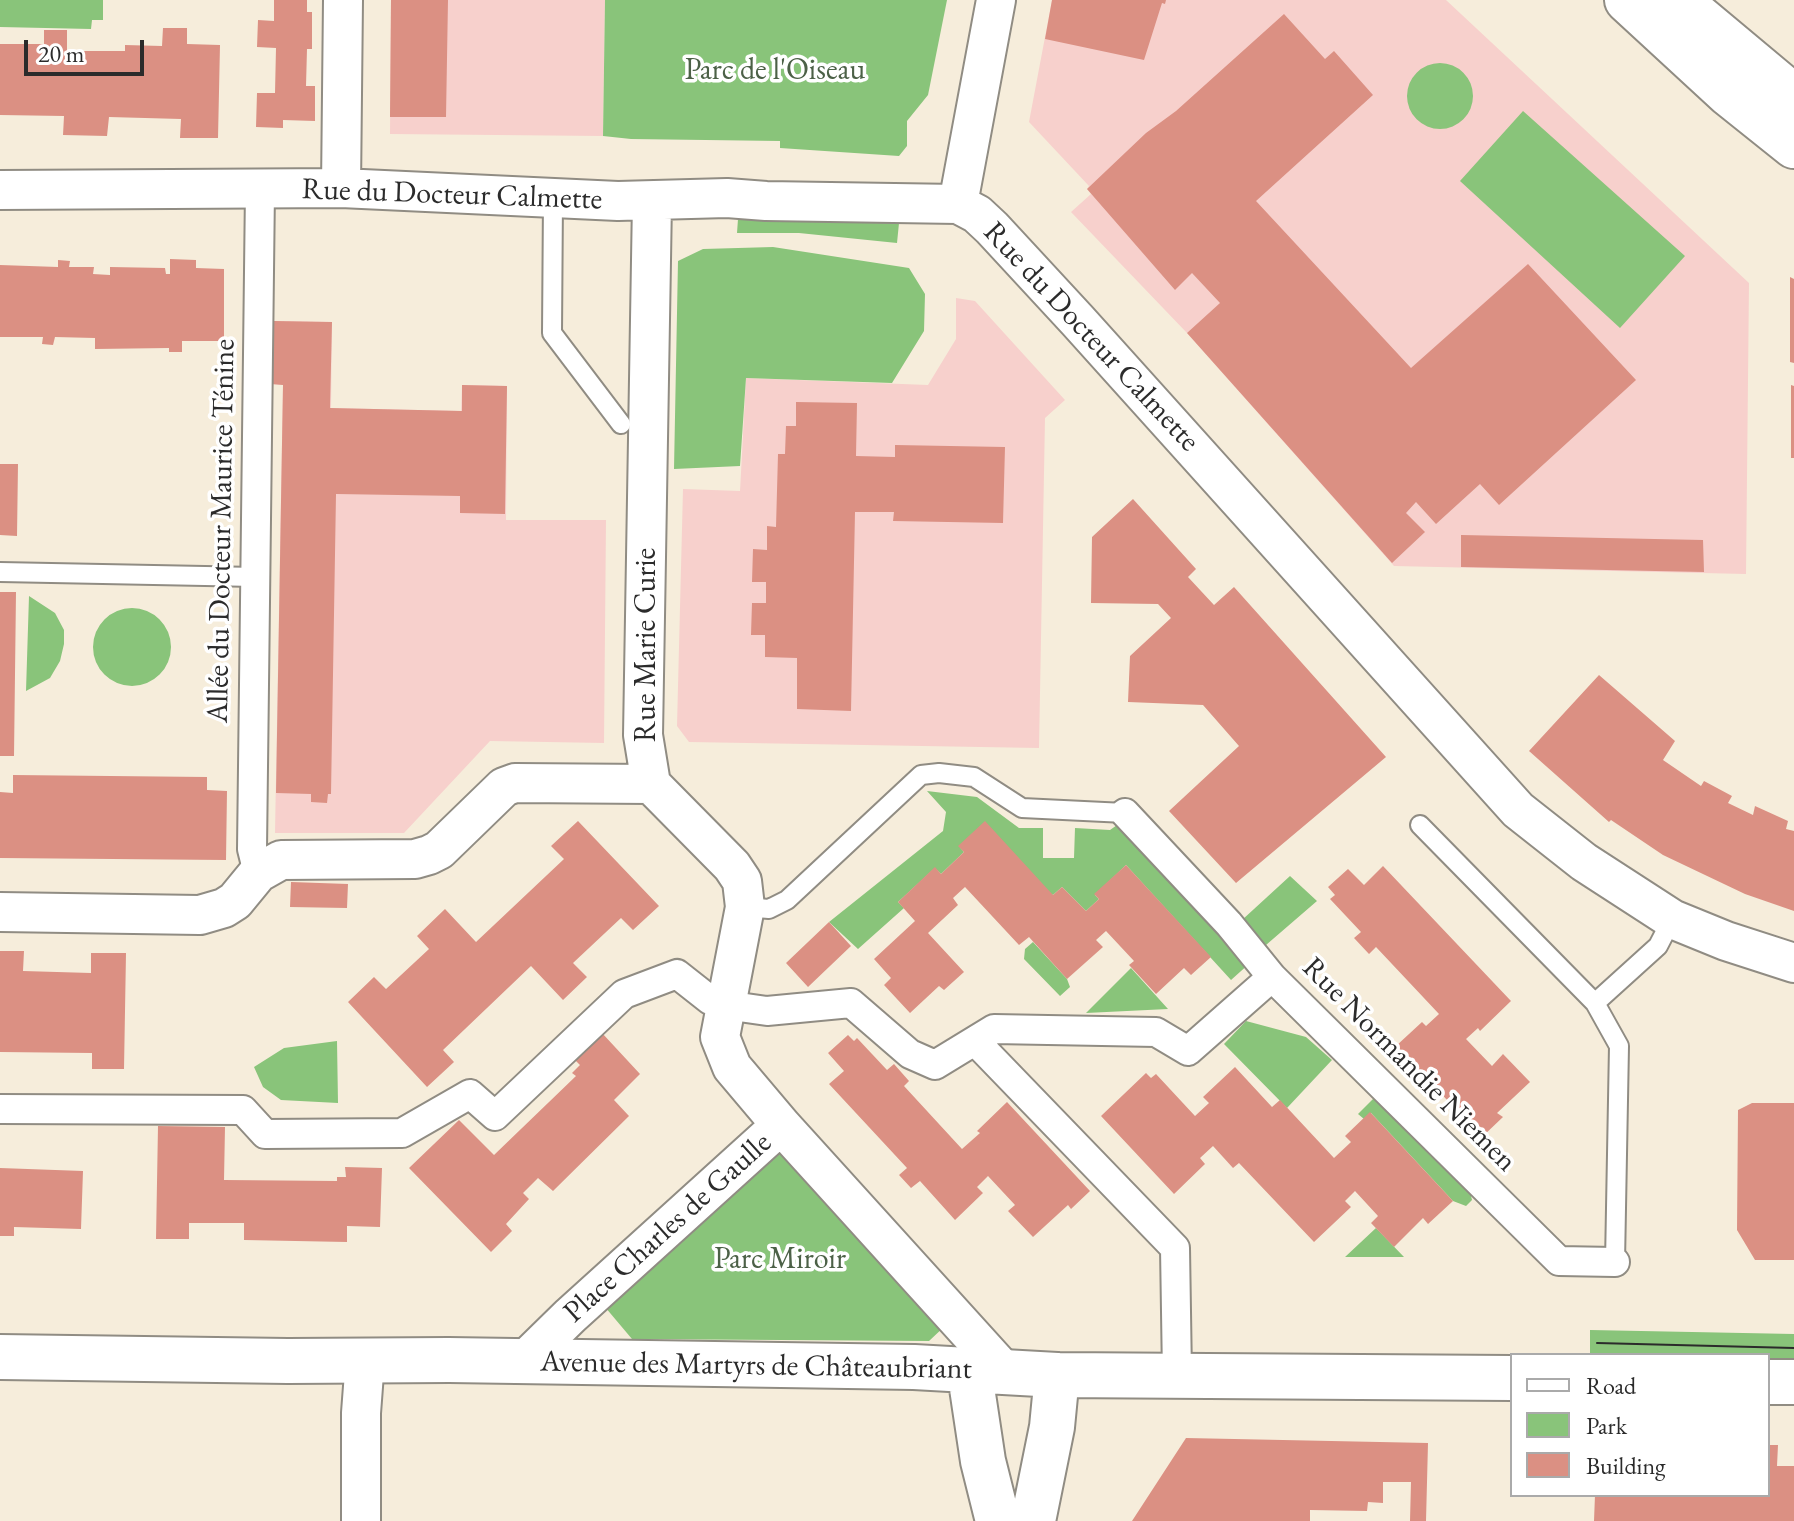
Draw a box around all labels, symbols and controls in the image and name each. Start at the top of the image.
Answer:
scale bar [28,24,148,74]
text: 20 m [38,38,85,69]
park label: Parc de l'Oiseau [685,53,865,89]
street label: Rue du Docteur Calmette [301,172,603,218]
street label: Rue du Docteur Calmette [975,215,1207,459]
street label: Allée du Docteur Maurice Ténine [201,339,243,723]
street label: Rue Marie Curie [629,548,665,742]
street label: Rue Normandie Niemen [1294,950,1524,1180]
street label: Place Charles de Gaulle [557,1125,779,1331]
park label: Parc Miroir [714,1242,846,1278]
street label: Avenue des Martyrs de Châteaubriant [540,1344,972,1388]
legend [1510,1353,1770,1497]
text: Road [1586,1370,1636,1401]
text: Park [1586,1410,1627,1441]
text: Building [1586,1450,1666,1481]

